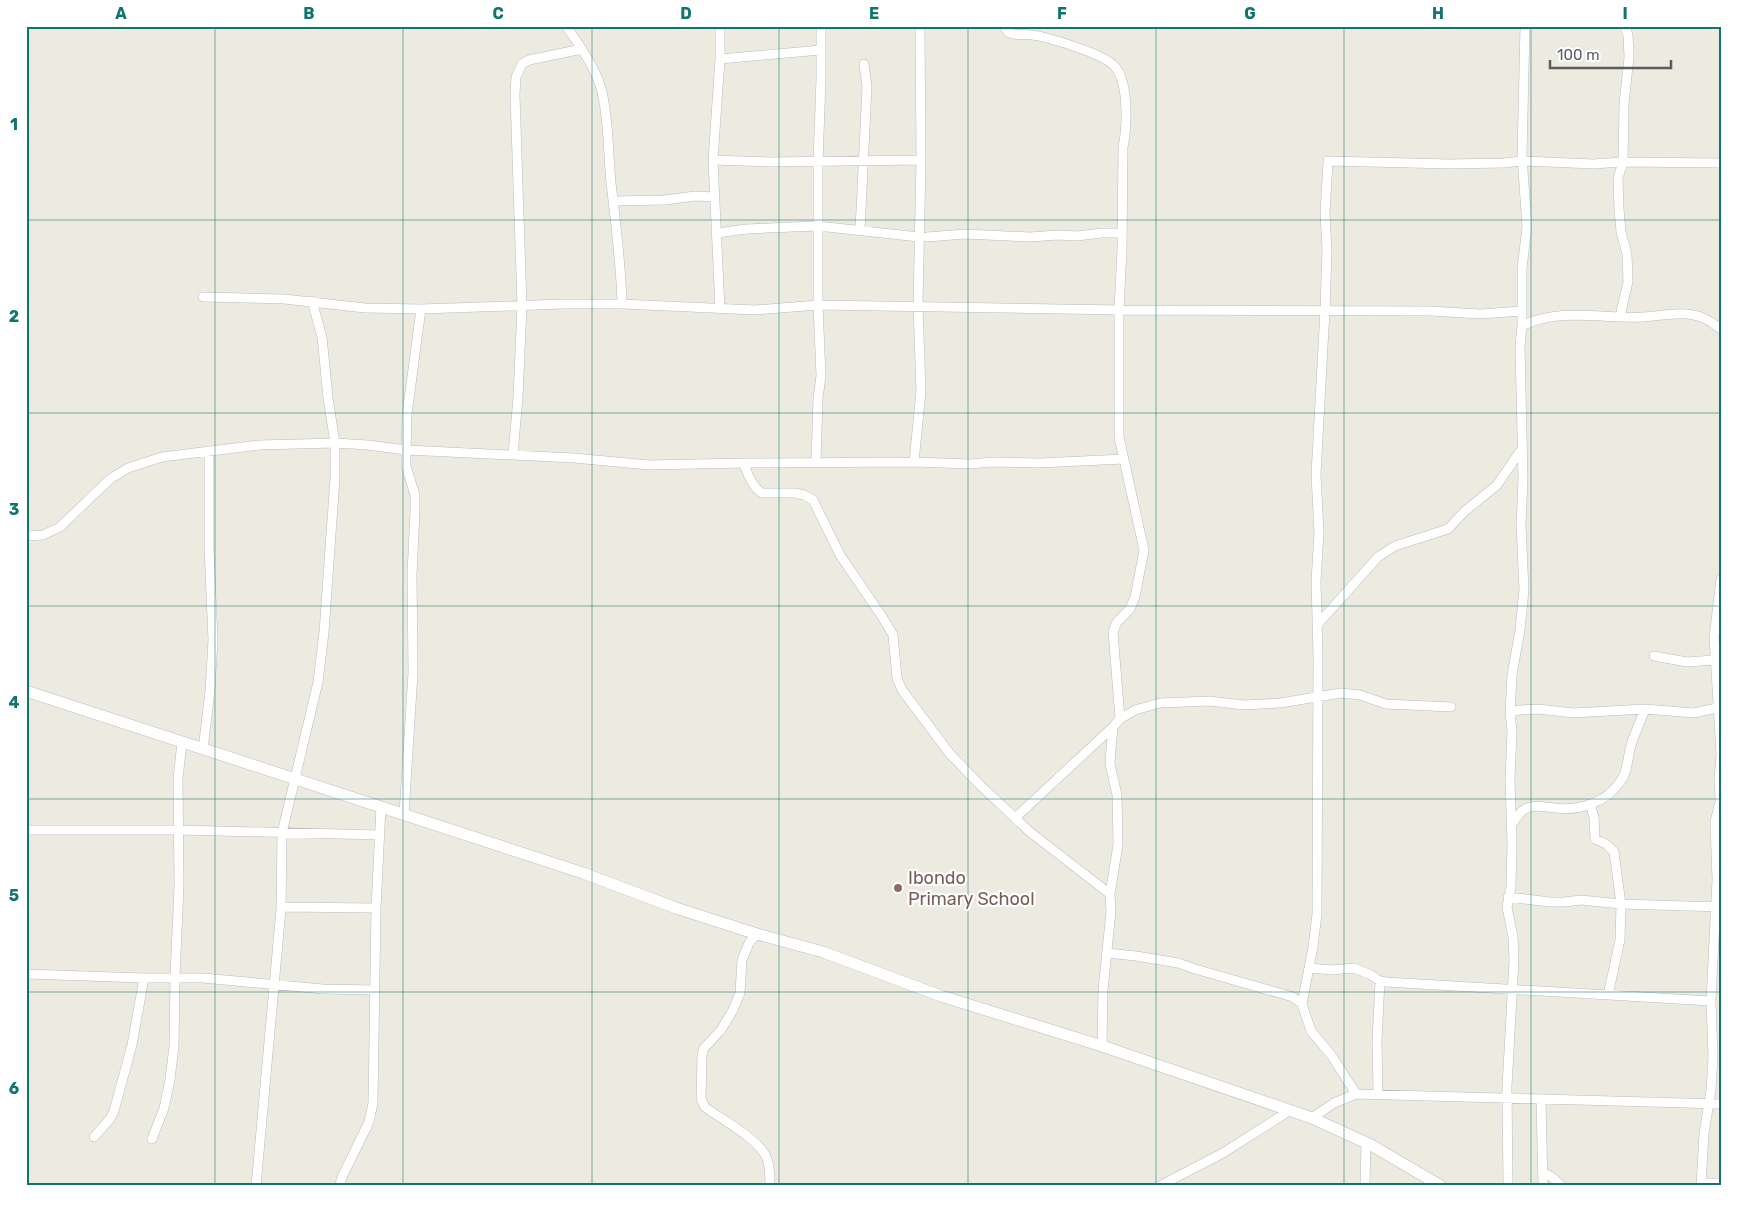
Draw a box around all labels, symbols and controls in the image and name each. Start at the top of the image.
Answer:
text: A [115,4,127,23]
text: B [303,4,315,23]
text: C [492,4,504,23]
text: D [680,4,692,23]
text: E [869,4,879,23]
text: F [1057,4,1067,23]
text: G [1244,4,1256,23]
text: H [1432,4,1444,23]
text: I [1622,4,1628,23]
scale bar [1550,38,1671,70]
text: 100 m [1557,46,1599,64]
text: 1 [10,115,18,134]
text: 2 [9,307,19,326]
text: 3 [9,500,19,519]
text: 4 [9,693,20,712]
place label: Ibondo Primary School [908,867,1035,910]
marker: Ibondo Primary School [892,882,904,894]
text: 5 [9,886,19,905]
text: 6 [9,1079,19,1098]

